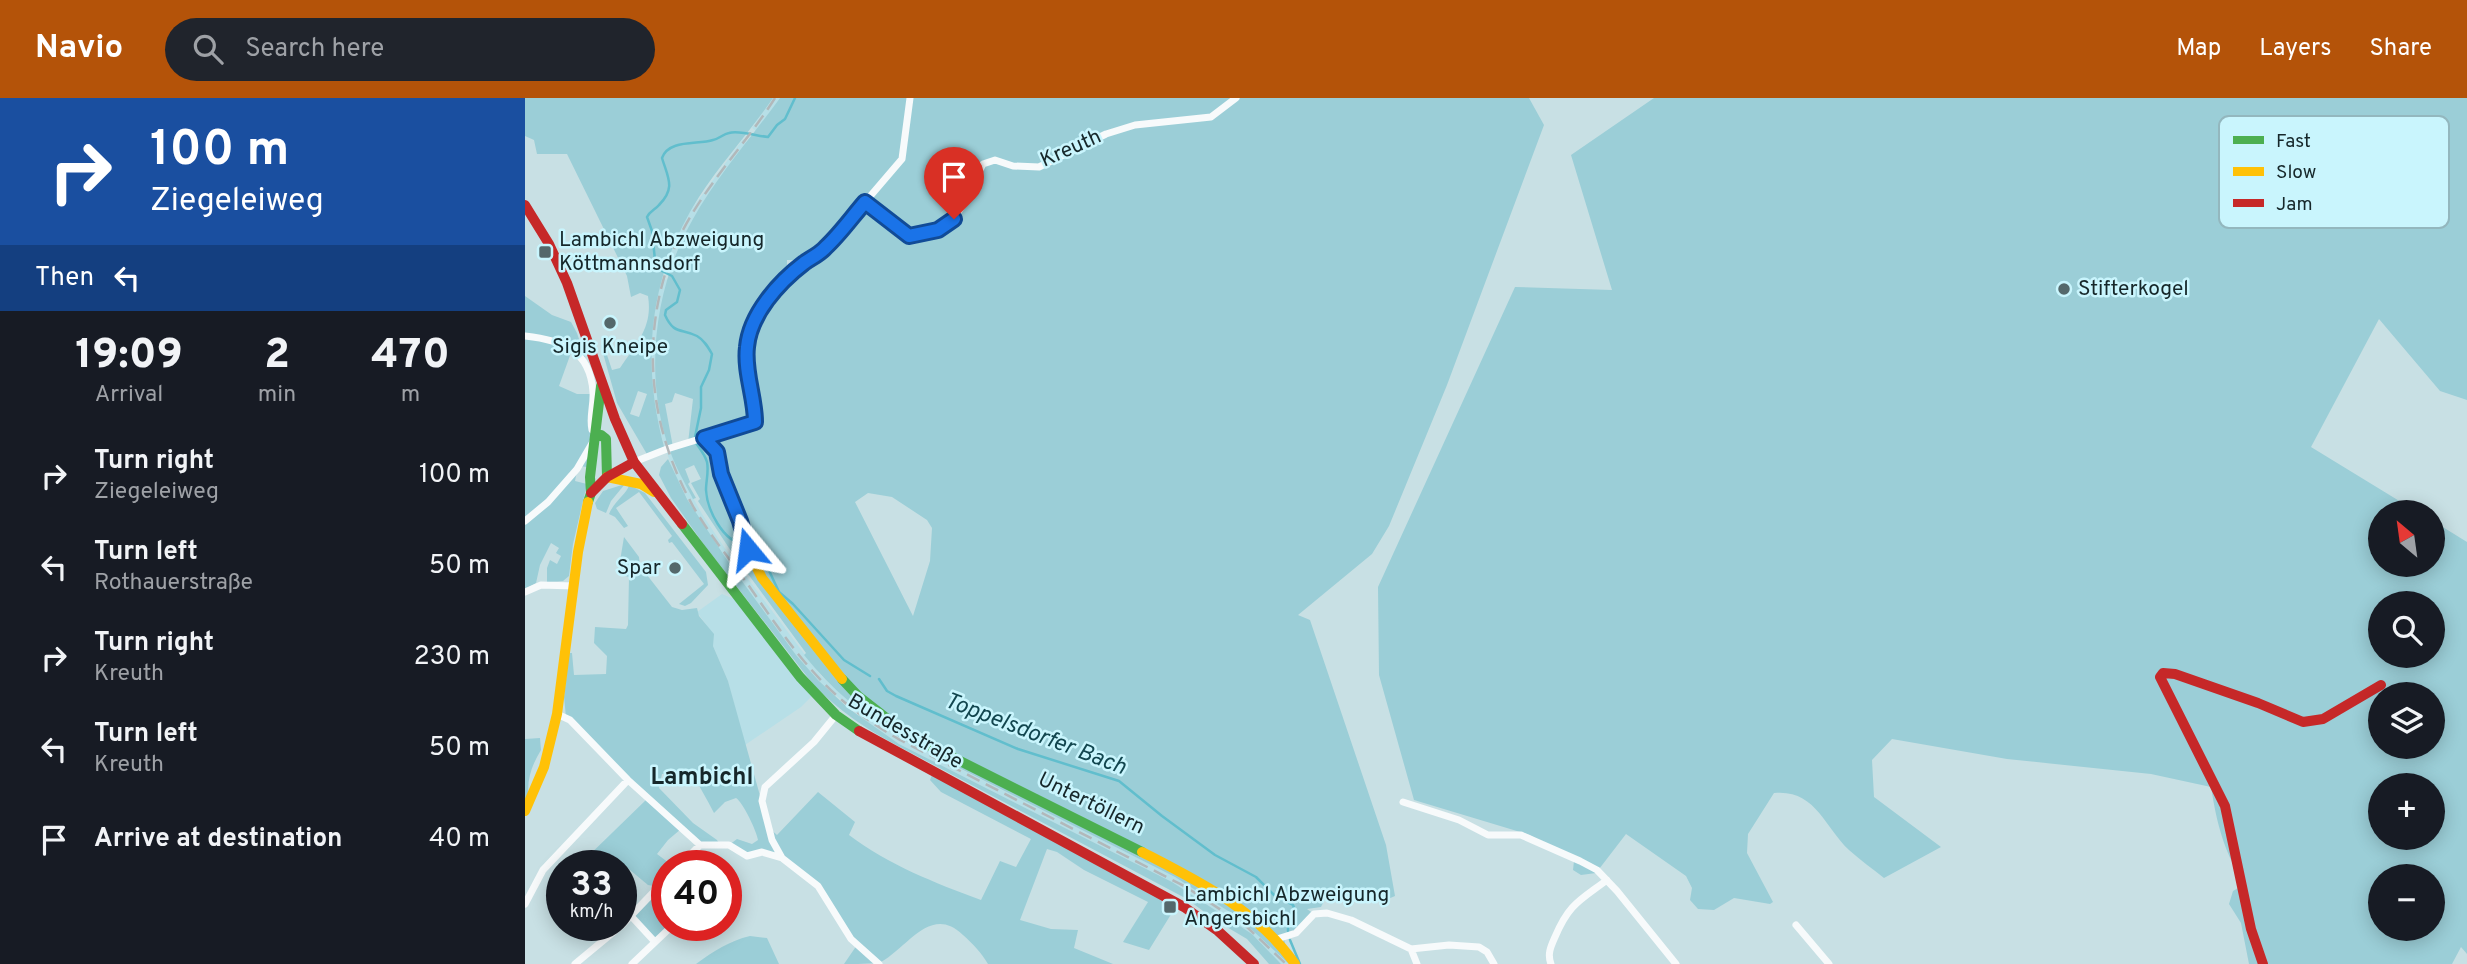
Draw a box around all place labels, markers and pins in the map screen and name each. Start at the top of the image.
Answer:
pin [924,147,984,219]
place label: Lambichl Abzweigung Köttmannsdorf [559,227,764,278]
marker: Lambichl Abzweigung Köttmannsdorf [537,244,553,260]
place label: Stifterkogel [2078,276,2189,303]
marker: Stifterkogel [2056,281,2072,297]
marker: Sigis Kneipe [602,315,618,331]
place label: Sigis Kneipe [552,334,668,361]
place label: Spar [617,555,661,582]
marker: Spar [667,560,683,576]
place label: Lambichl Abzweigung Angersbichl [1184,882,1389,933]
marker: Lambichl Abzweigung Angersbichl [1162,899,1178,915]

